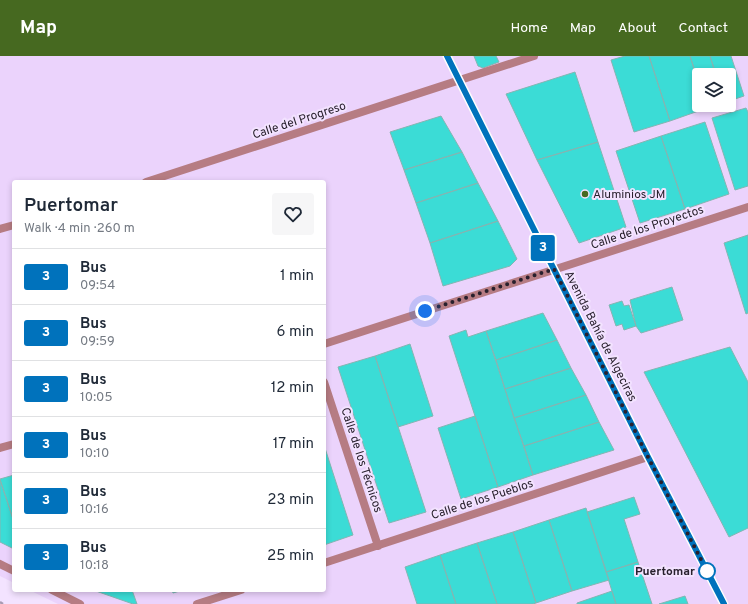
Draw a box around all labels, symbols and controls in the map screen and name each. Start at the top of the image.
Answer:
text: Map [20,16,57,40]
text: Home [511,20,548,37]
text: Map [570,20,596,37]
text: About [618,20,657,37]
text: Contact [679,20,728,37]
map controls [692,68,736,112]
button: layers [692,68,736,112]
street label: Calle del Progreso [251,98,348,144]
place label: Aluminios JM [593,187,665,203]
marker: Aluminios JM [580,189,590,199]
button: heart [272,193,314,235]
text: Puertomar [24,194,118,218]
street label: Calle de los Proyectos [589,202,706,254]
text: Walk · 4 min · 260 m [24,221,135,237]
line badge: 3 [530,235,556,261]
text: 3 [539,239,547,256]
text: Bus [80,259,107,278]
text: 1 min [280,267,314,286]
text: 3 [42,268,50,285]
street label: Avenida Bahía de Algeciras [560,268,640,405]
text: 09:54 [80,278,115,294]
your location [415,301,435,321]
text: Bus [80,315,107,334]
text: 6 min [277,323,314,342]
text: 3 [42,324,50,341]
text: 09:59 [80,334,115,350]
text: Bus [80,371,107,390]
text: 12 min [271,379,314,398]
text: 3 [42,380,50,397]
text: 10:05 [80,390,113,406]
street label: Calle de los Técnicos [336,406,386,515]
text: Bus [80,427,107,446]
text: 17 min [273,435,314,454]
text: 3 [42,436,50,453]
text: 10:10 [80,446,109,462]
street label: Calle de los Pueblos [429,476,535,524]
text: Bus [80,483,107,502]
text: 23 min [267,491,314,510]
text: 3 [42,492,50,509]
text: 10:16 [80,502,109,518]
text: Bus [80,539,107,558]
text: 25 min [267,547,314,566]
text: 3 [42,548,50,565]
text: 10:18 [80,558,109,574]
marker: Puertomar [698,562,716,580]
place label: Puertomar [635,564,695,580]

